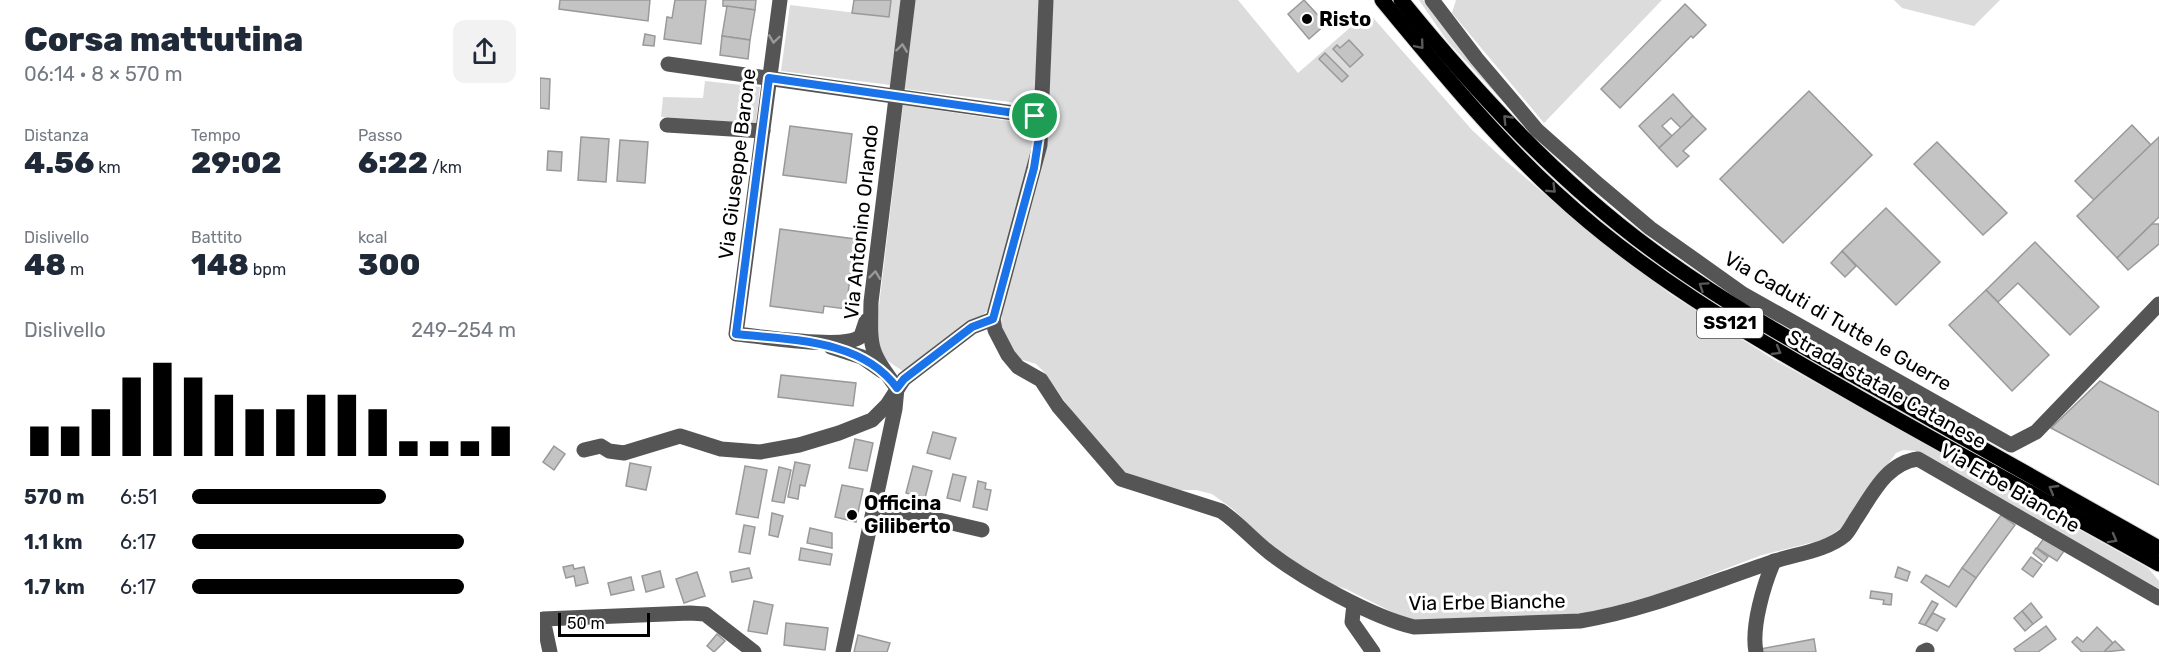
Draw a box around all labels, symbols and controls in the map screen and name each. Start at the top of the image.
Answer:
place label: Risto [1319,7,1371,31]
marker: Risto [1300,12,1314,26]
text: Corsa mattutina [24,20,303,59]
button: share [453,20,516,83]
one-way arrow [769,35,781,44]
one-way arrow [1412,38,1423,49]
one-way arrow [895,44,908,53]
text: 06:14 · 8 × 570 m [24,62,182,86]
street label: Via Giuseppe Barone [713,67,761,261]
pin [1009,90,1060,141]
icon: arrive [1018,99,1051,132]
one-way arrow [1503,115,1514,126]
street label: Via Antonino Orlando [839,123,883,321]
text: Distanza [24,126,89,145]
text: Tempo [191,126,241,145]
text: Passo [358,126,402,145]
text: 4.56 [24,145,94,181]
text: 29:02 [191,145,282,181]
text: 6:22 [358,145,428,181]
text: km [94,158,121,177]
text: /km [428,158,462,177]
one-way arrow [1544,181,1555,192]
text: Dislivello [24,228,89,247]
text: Battito [191,228,242,247]
text: kcal [358,228,387,247]
street label: Via Caduti di Tutte le Guerre [1720,246,1956,396]
text: 48 [24,247,66,283]
text: 148 [191,247,249,283]
text: 300 [358,247,420,283]
text: m [66,260,84,279]
text: bpm [249,260,286,279]
one-way arrow [868,271,880,280]
one-way arrow [1699,282,1710,293]
road number: SS121 [1697,308,1763,338]
text: Dislivello [24,318,106,342]
text: 249–254 m [411,318,516,342]
street label: Strada statale Catanese [1784,324,1990,454]
one-way arrow [1771,344,1782,356]
street label: Via Erbe Bianche [1936,438,2084,538]
one-way arrow [2049,484,2059,496]
text: 570 m [24,485,85,509]
text: 6:51 [120,485,157,509]
place label: Officina Giliberto [864,491,951,538]
marker: Officina Giliberto [845,508,859,522]
text: 1.1 km [24,530,83,554]
text: 6:17 [120,530,156,554]
one-way arrow [2106,532,2117,543]
text: 1.7 km [24,575,85,599]
text: 6:17 [120,575,156,599]
street label: Via Erbe Bianche [1408,589,1566,615]
scale bar [558,610,650,638]
text: 50 m [567,614,605,633]

